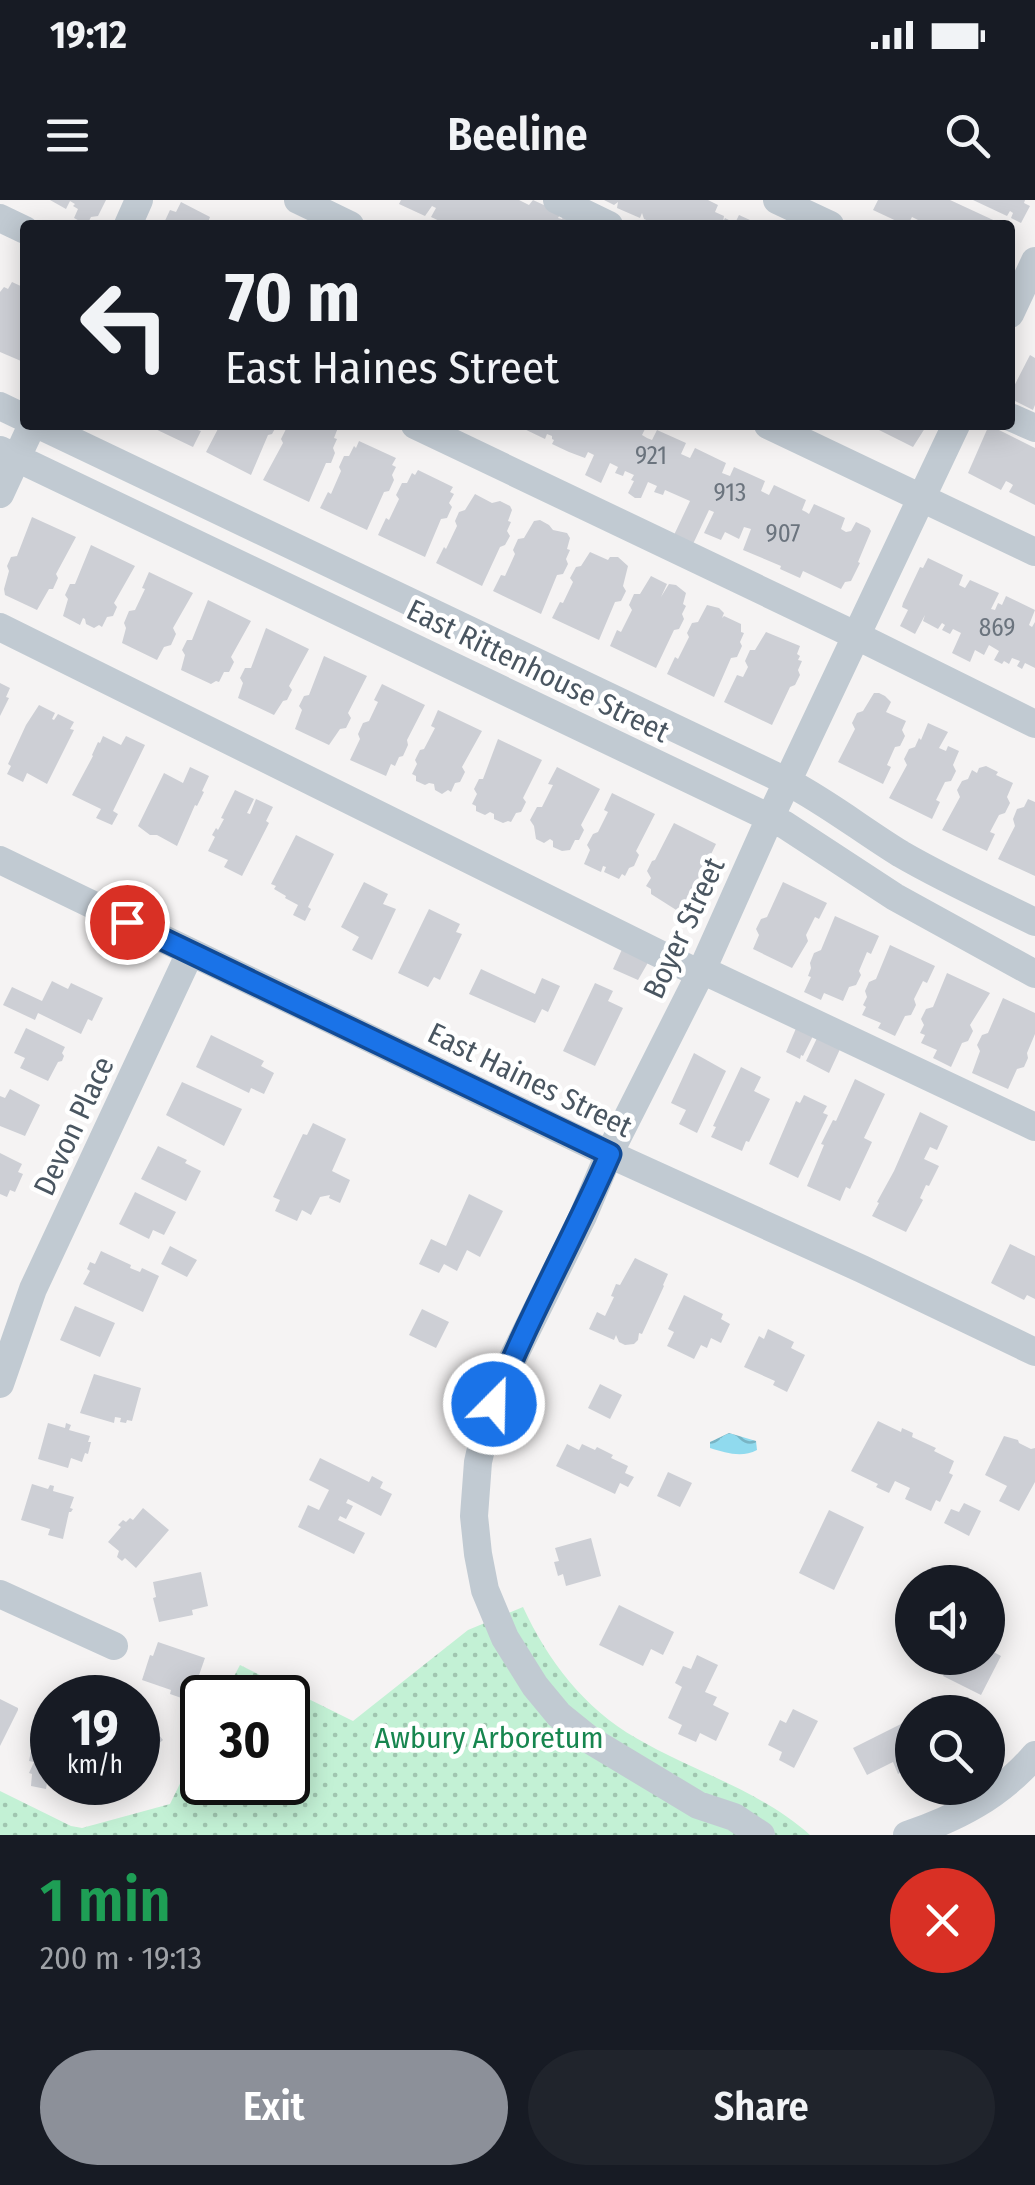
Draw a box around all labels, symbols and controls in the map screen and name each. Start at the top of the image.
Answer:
text: 19:12 [50,12,127,58]
icon: menu [40,108,95,163]
text: Beeline [447,108,588,162]
icon: search [940,108,995,163]
text: 70 m [225,256,360,340]
icon: left [60,260,190,390]
text: East Haines Street [225,341,559,395]
house number: 921 [635,441,667,471]
house number: 913 [714,478,746,508]
house number: 907 [766,519,800,549]
street label: East Rittenhouse Street [401,592,675,750]
house number: 869 [979,613,1015,643]
street label: Boyer Street [636,852,732,1004]
pin [85,880,170,965]
icon: arrive [100,895,155,950]
street label: East Haines Street [422,1015,638,1145]
street label: Devon Place [26,1051,122,1201]
position arrow [442,1352,546,1456]
map controls [895,1565,1005,1805]
button: sound [895,1565,1005,1675]
speed limit sign: 30 [180,1675,310,1805]
button: search [895,1695,1005,1805]
text: 19 [71,1698,118,1758]
park label: Awbury Arboretum [375,1720,604,1756]
text: km/h [67,1750,123,1780]
text: 1 min [40,1865,171,1937]
button: close [890,1868,995,1973]
text: 200 m · 19:13 [40,1939,202,1977]
button: Exit [40,2050,508,2165]
button: Share [528,2050,995,2165]

